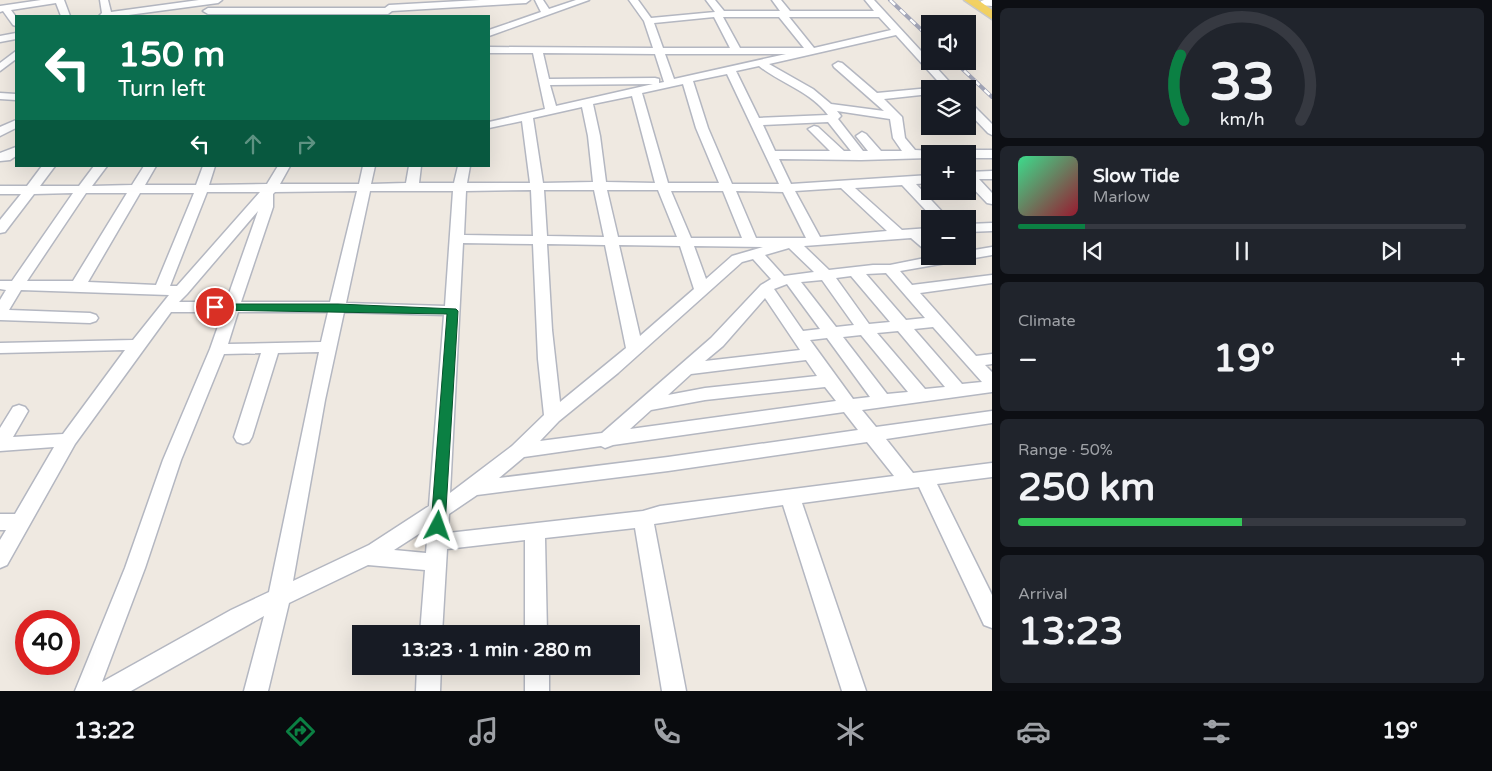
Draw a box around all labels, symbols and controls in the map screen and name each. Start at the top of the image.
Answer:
map controls [921,15,976,265]
button: sound [921,15,976,70]
text: 150 m [118,34,225,76]
icon: left [35,35,100,100]
text: 33 [1209,51,1275,114]
text: Turn left [118,76,206,102]
button: layers [921,80,976,135]
text: km/h [1220,109,1264,130]
icon: left [186,130,214,158]
icon: ahead [239,130,267,158]
icon: right [292,130,320,158]
button: + [921,145,976,200]
text: Slow Tide [1093,165,1180,187]
text: Marlow [1093,187,1150,207]
button: − [921,210,976,265]
icon: previous [1079,237,1107,265]
icon: pause [1228,237,1256,265]
icon: next [1377,237,1405,265]
pin [194,286,236,328]
icon: arrive [201,293,229,321]
text: Climate [1018,311,1076,331]
text: 19° [1213,336,1275,382]
text: − [1018,343,1038,377]
text: + [1450,343,1466,377]
text: Range · 50% [1018,440,1113,460]
text: 250 km [1018,465,1155,511]
position arrow [411,499,463,551]
text: Arrival [1018,584,1067,604]
text: 13:23 [1018,609,1123,655]
speed limit sign: 40 [15,610,80,675]
text: 13:23 · 1 min · 280 m [400,639,592,661]
icon: directions [283,714,318,749]
icon: music [466,714,501,749]
icon: phone [649,714,684,749]
icon: climate [833,714,868,749]
icon: car [1016,714,1051,749]
icon: filters [1199,714,1234,749]
text: 13:22 [74,718,135,744]
text: 19° [1382,718,1418,744]

